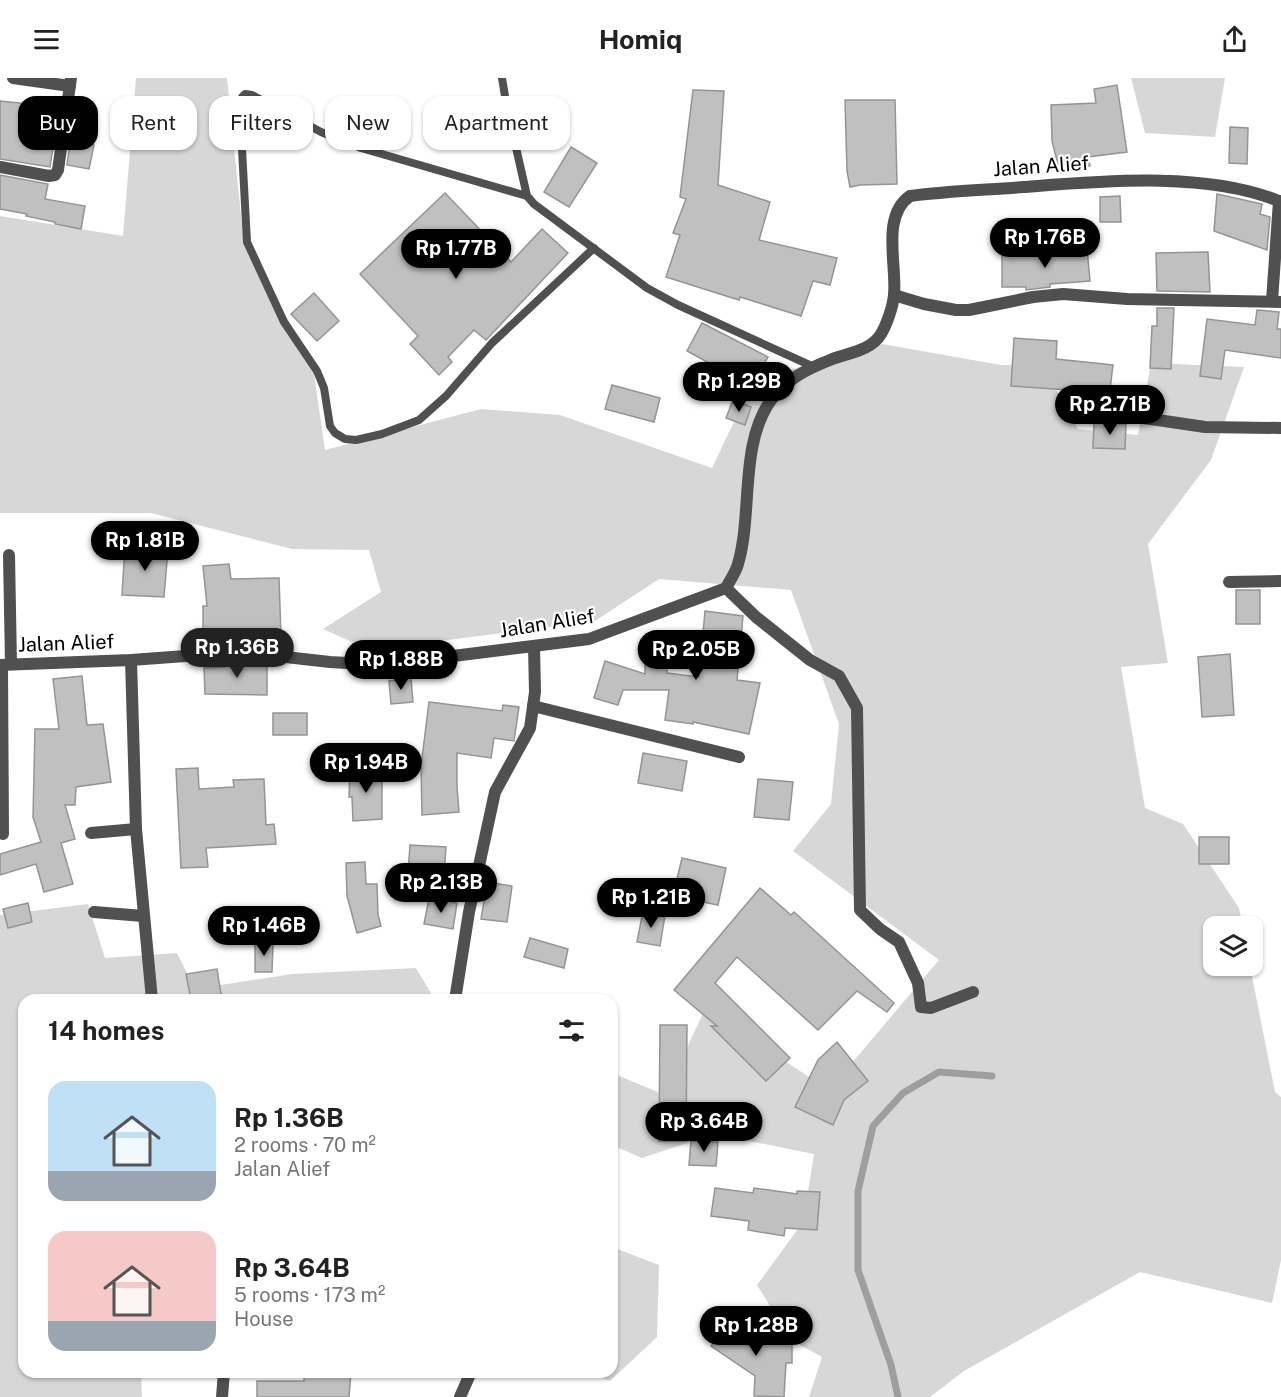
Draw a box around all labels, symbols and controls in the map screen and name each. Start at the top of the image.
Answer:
icon: menu [30,23,63,56]
text: Homiq [599,23,682,55]
icon: share [1218,23,1251,56]
chip: Buy [18,96,98,150]
chip: Rent [110,96,197,150]
chip: Filters [209,96,313,150]
chip: New [325,96,411,150]
chip: Apartment [423,96,570,150]
street label: Jalan Alief [992,151,1090,181]
pin: Rp 1.76B [983,218,1107,269]
text: Rp 1.76B [1004,225,1086,249]
pin: Rp 1.77B [394,229,518,280]
text: Rp 1.77B [415,236,497,260]
pin: Rp 1.29B [677,362,801,413]
text: Rp 1.29B [697,369,781,393]
pin: Rp 2.71B [1048,385,1172,436]
text: Rp 2.71B [1069,392,1151,416]
pin: Rp 1.81B [83,521,207,572]
text: Rp 1.81B [105,528,185,552]
street label: Jalan Alief [498,604,596,642]
pin: Rp 1.36B [175,628,299,679]
street label: Jalan Alief [18,629,115,657]
pin: Rp 2.05B [634,630,758,681]
text: Rp 1.36B [195,635,279,659]
text: Rp 2.05B [652,637,740,661]
pin: Rp 1.88B [339,640,463,691]
text: Rp 1.88B [359,647,443,671]
pin: Rp 1.94B [304,743,428,794]
text: Rp 1.94B [324,750,408,774]
pin: Rp 2.13B [379,863,503,914]
text: Rp 2.13B [399,870,483,894]
pin: Rp 1.21B [589,878,713,929]
text: Rp 1.21B [611,885,691,909]
pin: Rp 1.46B [202,906,326,957]
text: Rp 1.46B [222,913,306,937]
map controls [1203,916,1263,976]
button: layers [1203,916,1263,976]
icon: filters [555,1014,588,1047]
text: 14 homes [48,1015,164,1046]
text: Rp 1.36B [234,1102,344,1133]
pin: Rp 3.64B [642,1102,766,1153]
icon: home [96,1105,168,1177]
text: Rp 3.64B [659,1109,749,1133]
text: 2 rooms · 70 m² [234,1133,376,1157]
text: Jalan Alief [234,1157,330,1181]
text: Rp 3.64B [234,1252,350,1283]
icon: home [96,1255,168,1327]
text: 5 rooms · 173 m² [234,1283,385,1307]
pin: Rp 1.28B [694,1306,818,1357]
text: House [234,1307,294,1331]
text: Rp 1.28B [714,1313,798,1337]

